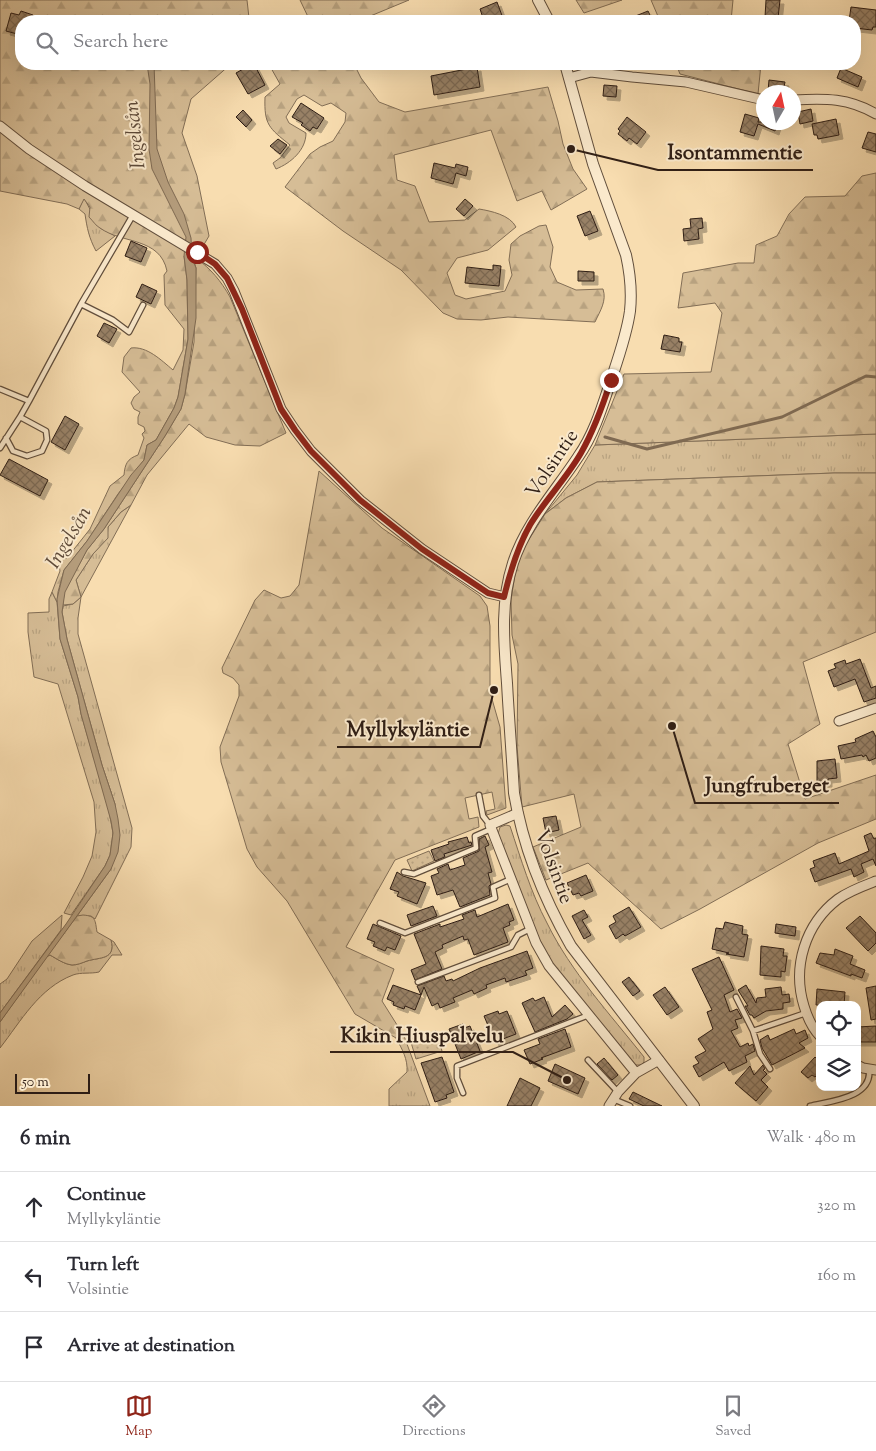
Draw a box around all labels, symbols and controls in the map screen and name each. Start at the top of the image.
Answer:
search box [15,15,861,70]
icon: search [33,29,61,57]
text: Search here [73,29,168,56]
north arrow [756,85,801,130]
water label: Ingelsån [118,99,154,170]
callout: Isontammentie [658,134,813,170]
text: Isontammentie [667,139,803,169]
route start [186,241,209,264]
route end [600,369,623,392]
street label: Volsintie [519,424,587,505]
water label: Ingelsån [39,501,100,575]
callout: Myllykyläntie [337,711,480,747]
text: Myllykyläntie [346,716,470,746]
callout: Jungfruberget [695,767,839,803]
text: Jungfruberget [703,772,830,802]
street label: Volsintie [526,825,580,908]
map controls [816,1001,861,1091]
button: locate [816,1001,861,1046]
callout: Kikin Hiuspalvelu [330,1016,513,1052]
text: Kikin Hiuspalvelu [340,1022,504,1052]
button: layers [816,1046,861,1091]
scale bar [15,1071,90,1094]
text: 50 m [22,1073,49,1093]
text: 6 min [20,1124,71,1154]
text: Walk · 480 m [766,1127,856,1150]
text: Continue [67,1182,146,1209]
icon: ahead [20,1193,48,1221]
text: 320 m [817,1195,856,1218]
text: Myllykyläntie [67,1209,161,1232]
text: Turn left [67,1252,139,1279]
icon: left [20,1263,48,1291]
text: 160 m [818,1265,856,1288]
text: Volsintie [67,1279,129,1302]
icon: arrive [20,1333,48,1361]
text: Arrive at destination [67,1333,235,1360]
tab: Map [125,1392,153,1442]
tab: Directions [402,1392,466,1442]
tab: Saved [715,1392,751,1442]

